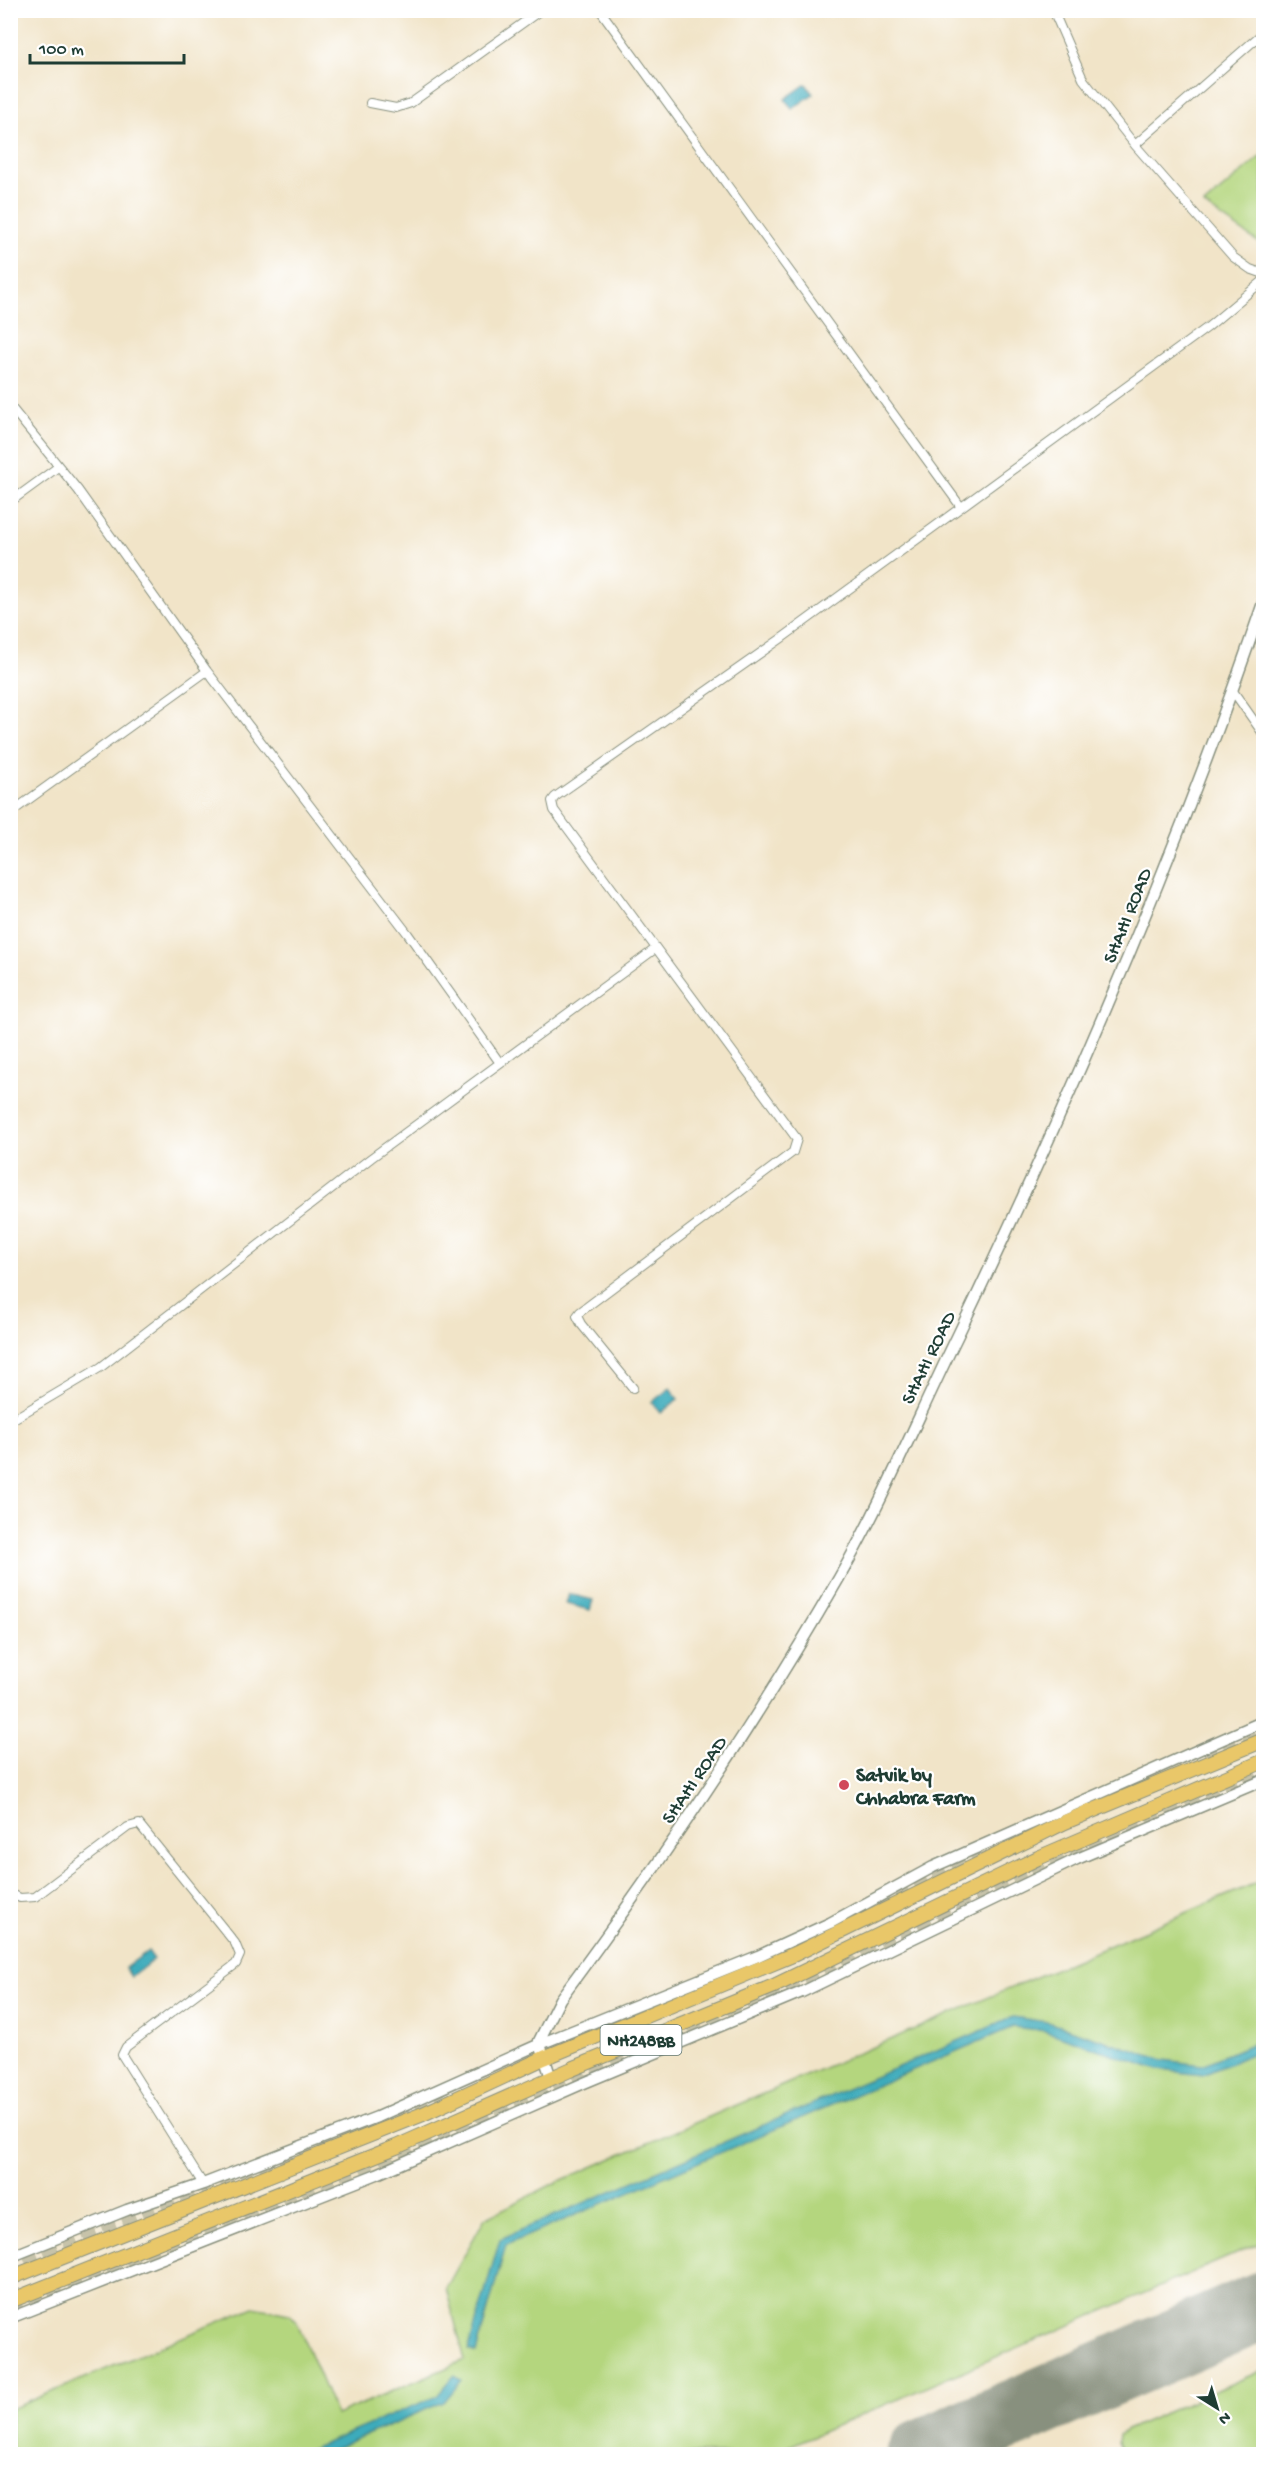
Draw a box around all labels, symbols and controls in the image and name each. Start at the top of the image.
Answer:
scale bar [30,27,184,65]
text: 100 m [38,40,84,61]
street label: SHAHI ROAD [1100,864,1159,967]
street label: SHAHI ROAD [898,1307,963,1409]
street label: SHAHI ROAD [658,1732,734,1829]
place label: Satvik by Chhabra Farm [855,1766,976,1812]
marker: Satvik by Chhabra Farm [837,1778,851,1792]
road number: NH248BB [600,2025,682,2055]
north arrow [1187,2378,1247,2438]
text: N [1214,2406,1234,2428]

